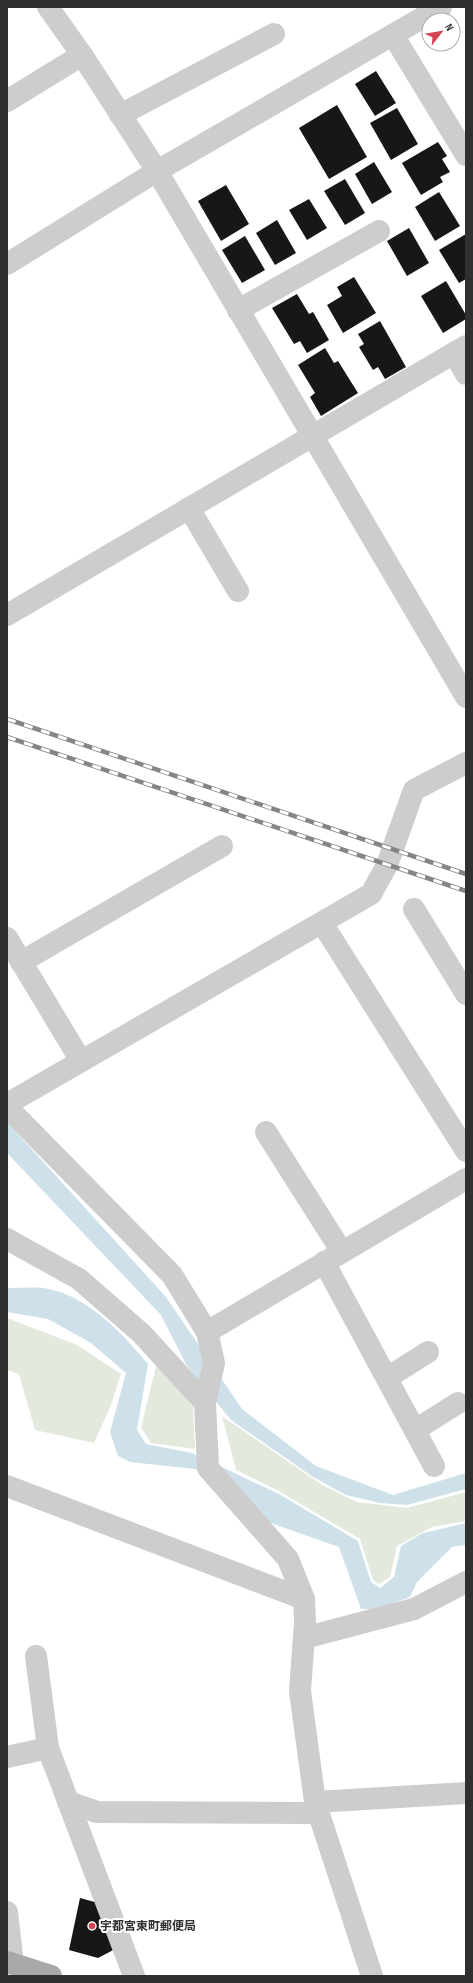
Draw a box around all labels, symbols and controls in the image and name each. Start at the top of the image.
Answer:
north arrow [421,12,461,52]
text: N [442,21,456,33]
place label: 宇都宮東町郵便局 [100,1919,196,1934]
marker: 宇都宮東町郵便局 [87,1921,97,1931]

